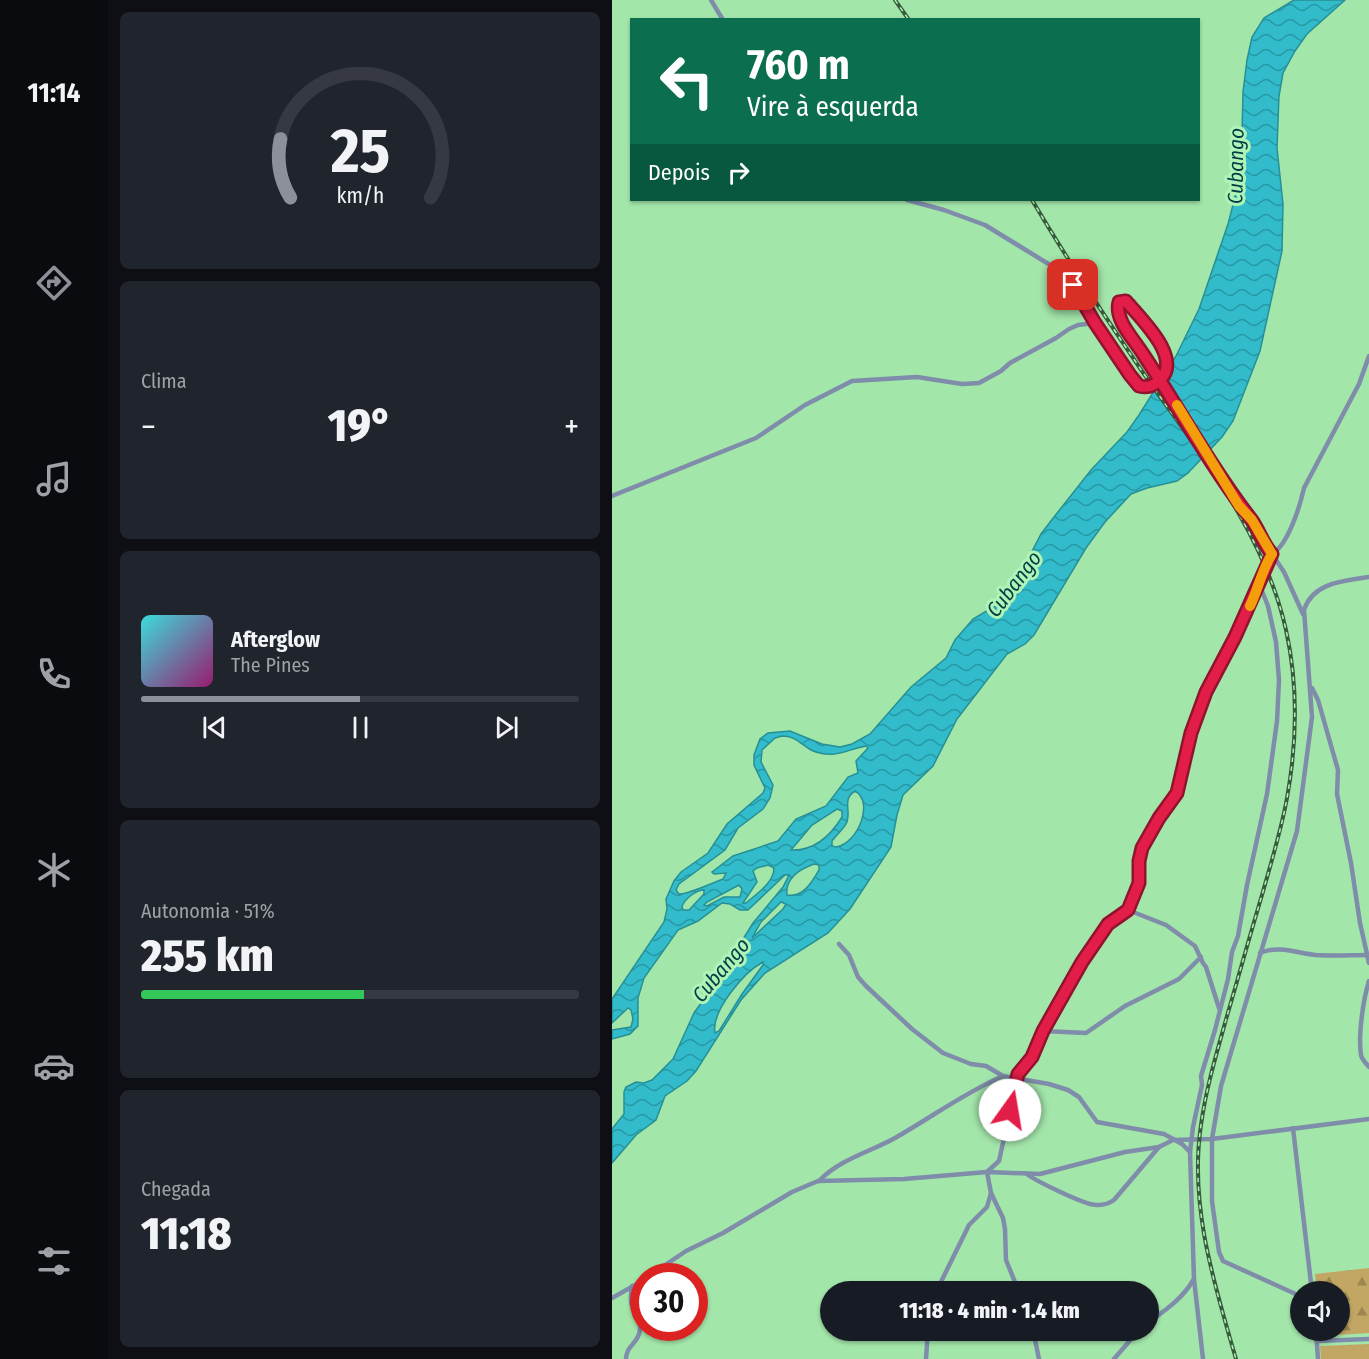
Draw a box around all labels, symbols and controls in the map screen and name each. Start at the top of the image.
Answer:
text: 760 m [747,40,850,90]
icon: left [648,42,726,120]
text: 11:14 [28,77,80,109]
text: Vire à esquerda [747,91,919,123]
text: 25 [329,114,390,189]
water label: Cubango [1222,128,1250,204]
icon: right [722,156,755,189]
text: Depois [648,159,710,186]
text: km/h [336,183,384,209]
pin [1047,259,1098,310]
icon: directions [33,262,75,304]
icon: arrive [1056,268,1089,301]
text: Clima [141,369,186,393]
text: 19° [328,399,392,453]
text: − [141,407,156,447]
text: + [564,407,579,447]
icon: music [33,458,75,500]
water label: Cubango [981,546,1047,622]
text: Afterglow [231,626,320,653]
icon: phone [33,653,75,695]
text: The Pines [231,653,310,677]
icon: previous [198,711,231,744]
icon: pause [344,711,377,744]
icon: next [490,711,523,744]
icon: climate [33,849,75,891]
text: Autonomia · 51% [141,899,275,923]
text: 255 km [141,929,274,983]
water label: Cubango [687,933,755,1007]
icon: car [33,1045,75,1087]
position arrow [978,1078,1042,1142]
text: Chegada [141,1177,211,1201]
text: 11:18 [141,1207,232,1261]
icon: filters [33,1240,75,1282]
speed limit sign: 30 [630,1263,708,1341]
map controls [1290,1281,1350,1341]
button: sound [1290,1281,1350,1341]
text: 11:18 · 4 min · 1.4 km [899,1297,1080,1324]

